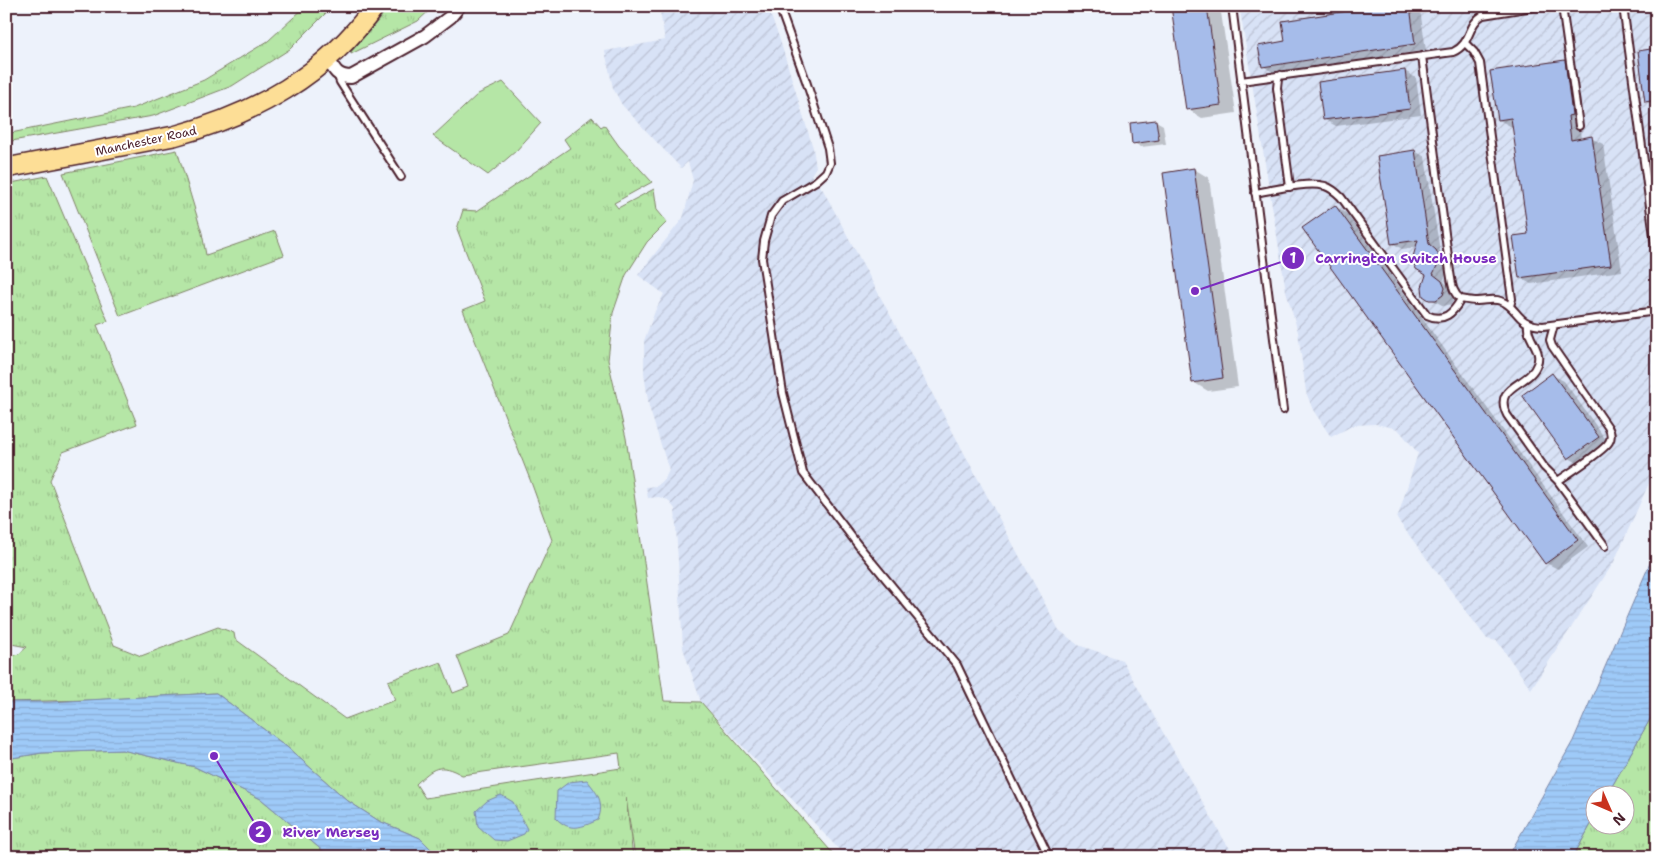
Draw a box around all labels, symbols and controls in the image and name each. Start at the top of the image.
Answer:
street label: Manchester Road [94,122,198,160]
callout: Carrington Switch House [1280,244,1507,273]
text: 1 [1290,248,1297,268]
text: Carrington Switch House [1315,249,1497,267]
north arrow [1586,786,1636,836]
text: N [1609,809,1629,829]
callout: River Mersey [247,818,390,847]
text: 2 [255,822,266,842]
text: River Mersey [282,823,380,841]

